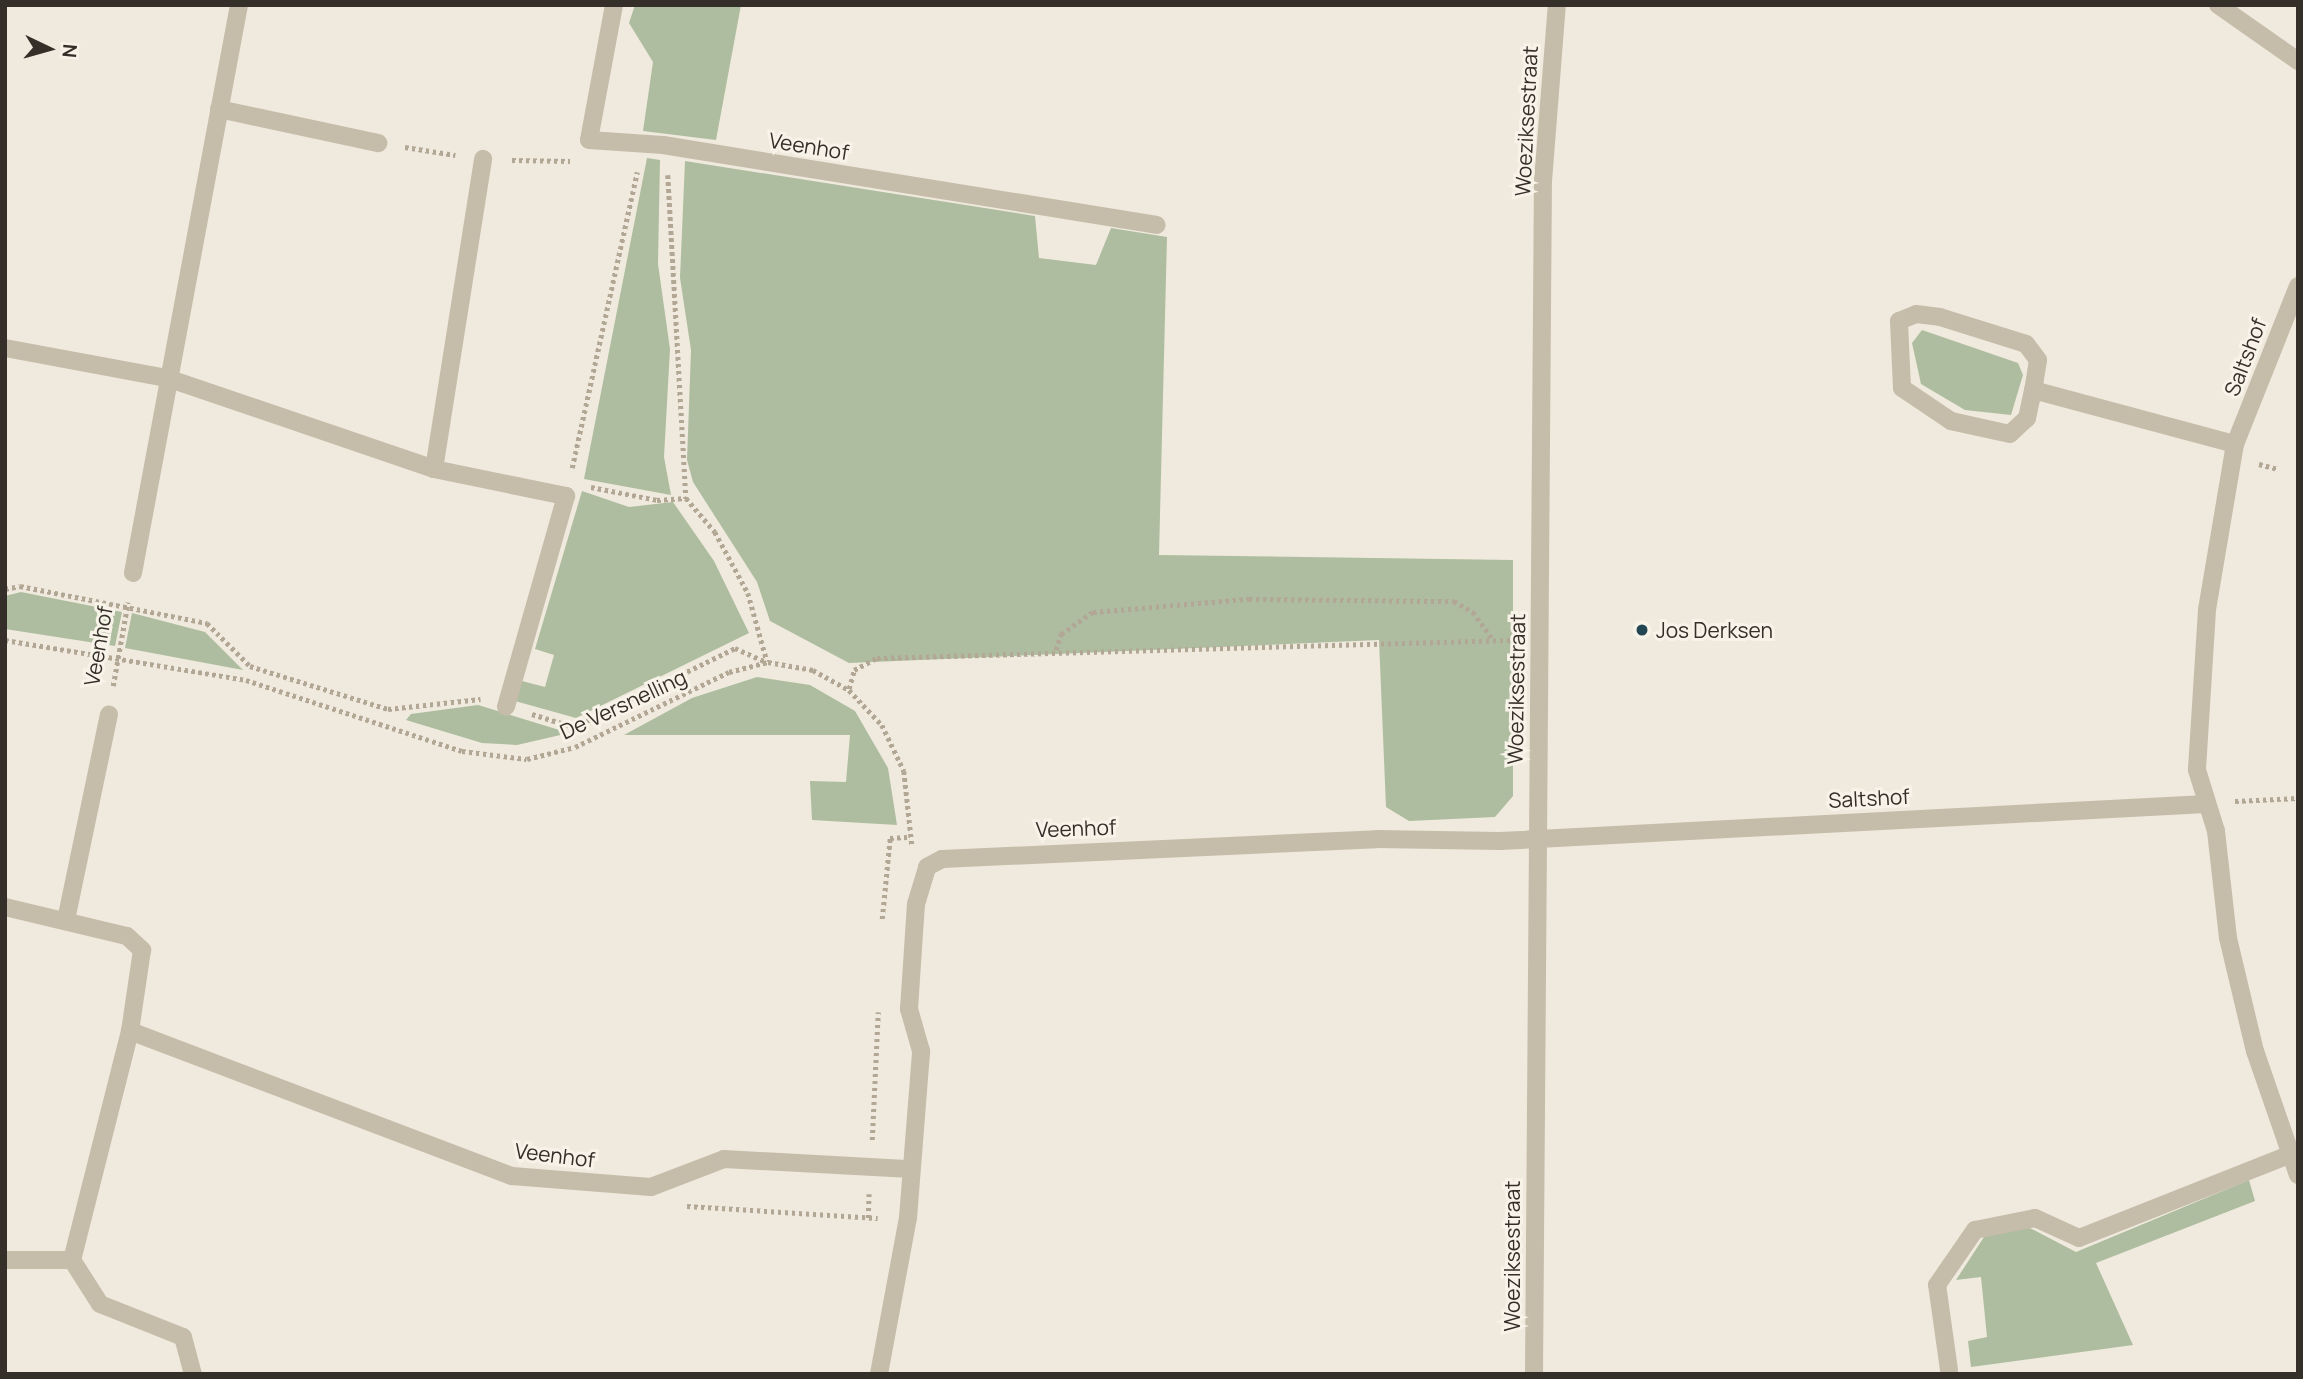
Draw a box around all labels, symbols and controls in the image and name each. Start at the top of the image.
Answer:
north arrow [14,14,84,84]
text: N [56,43,83,59]
street label: Woeziksestraat [1509,45,1543,197]
street label: Veenhof [767,127,851,165]
street label: Saltshof [2219,315,2271,399]
street label: Veenhof [79,604,117,688]
street label: Woeziksestraat [1502,613,1530,765]
place label: Jos Derksen [1656,617,1773,643]
marker: Jos Derksen [1634,622,1650,638]
street label: De Versnelling [556,664,690,744]
street label: Saltshof [1828,783,1910,813]
street label: Veenhof [1035,814,1117,842]
street label: Veenhof [514,1138,596,1172]
street label: Woeziksestraat [1499,1181,1525,1331]

